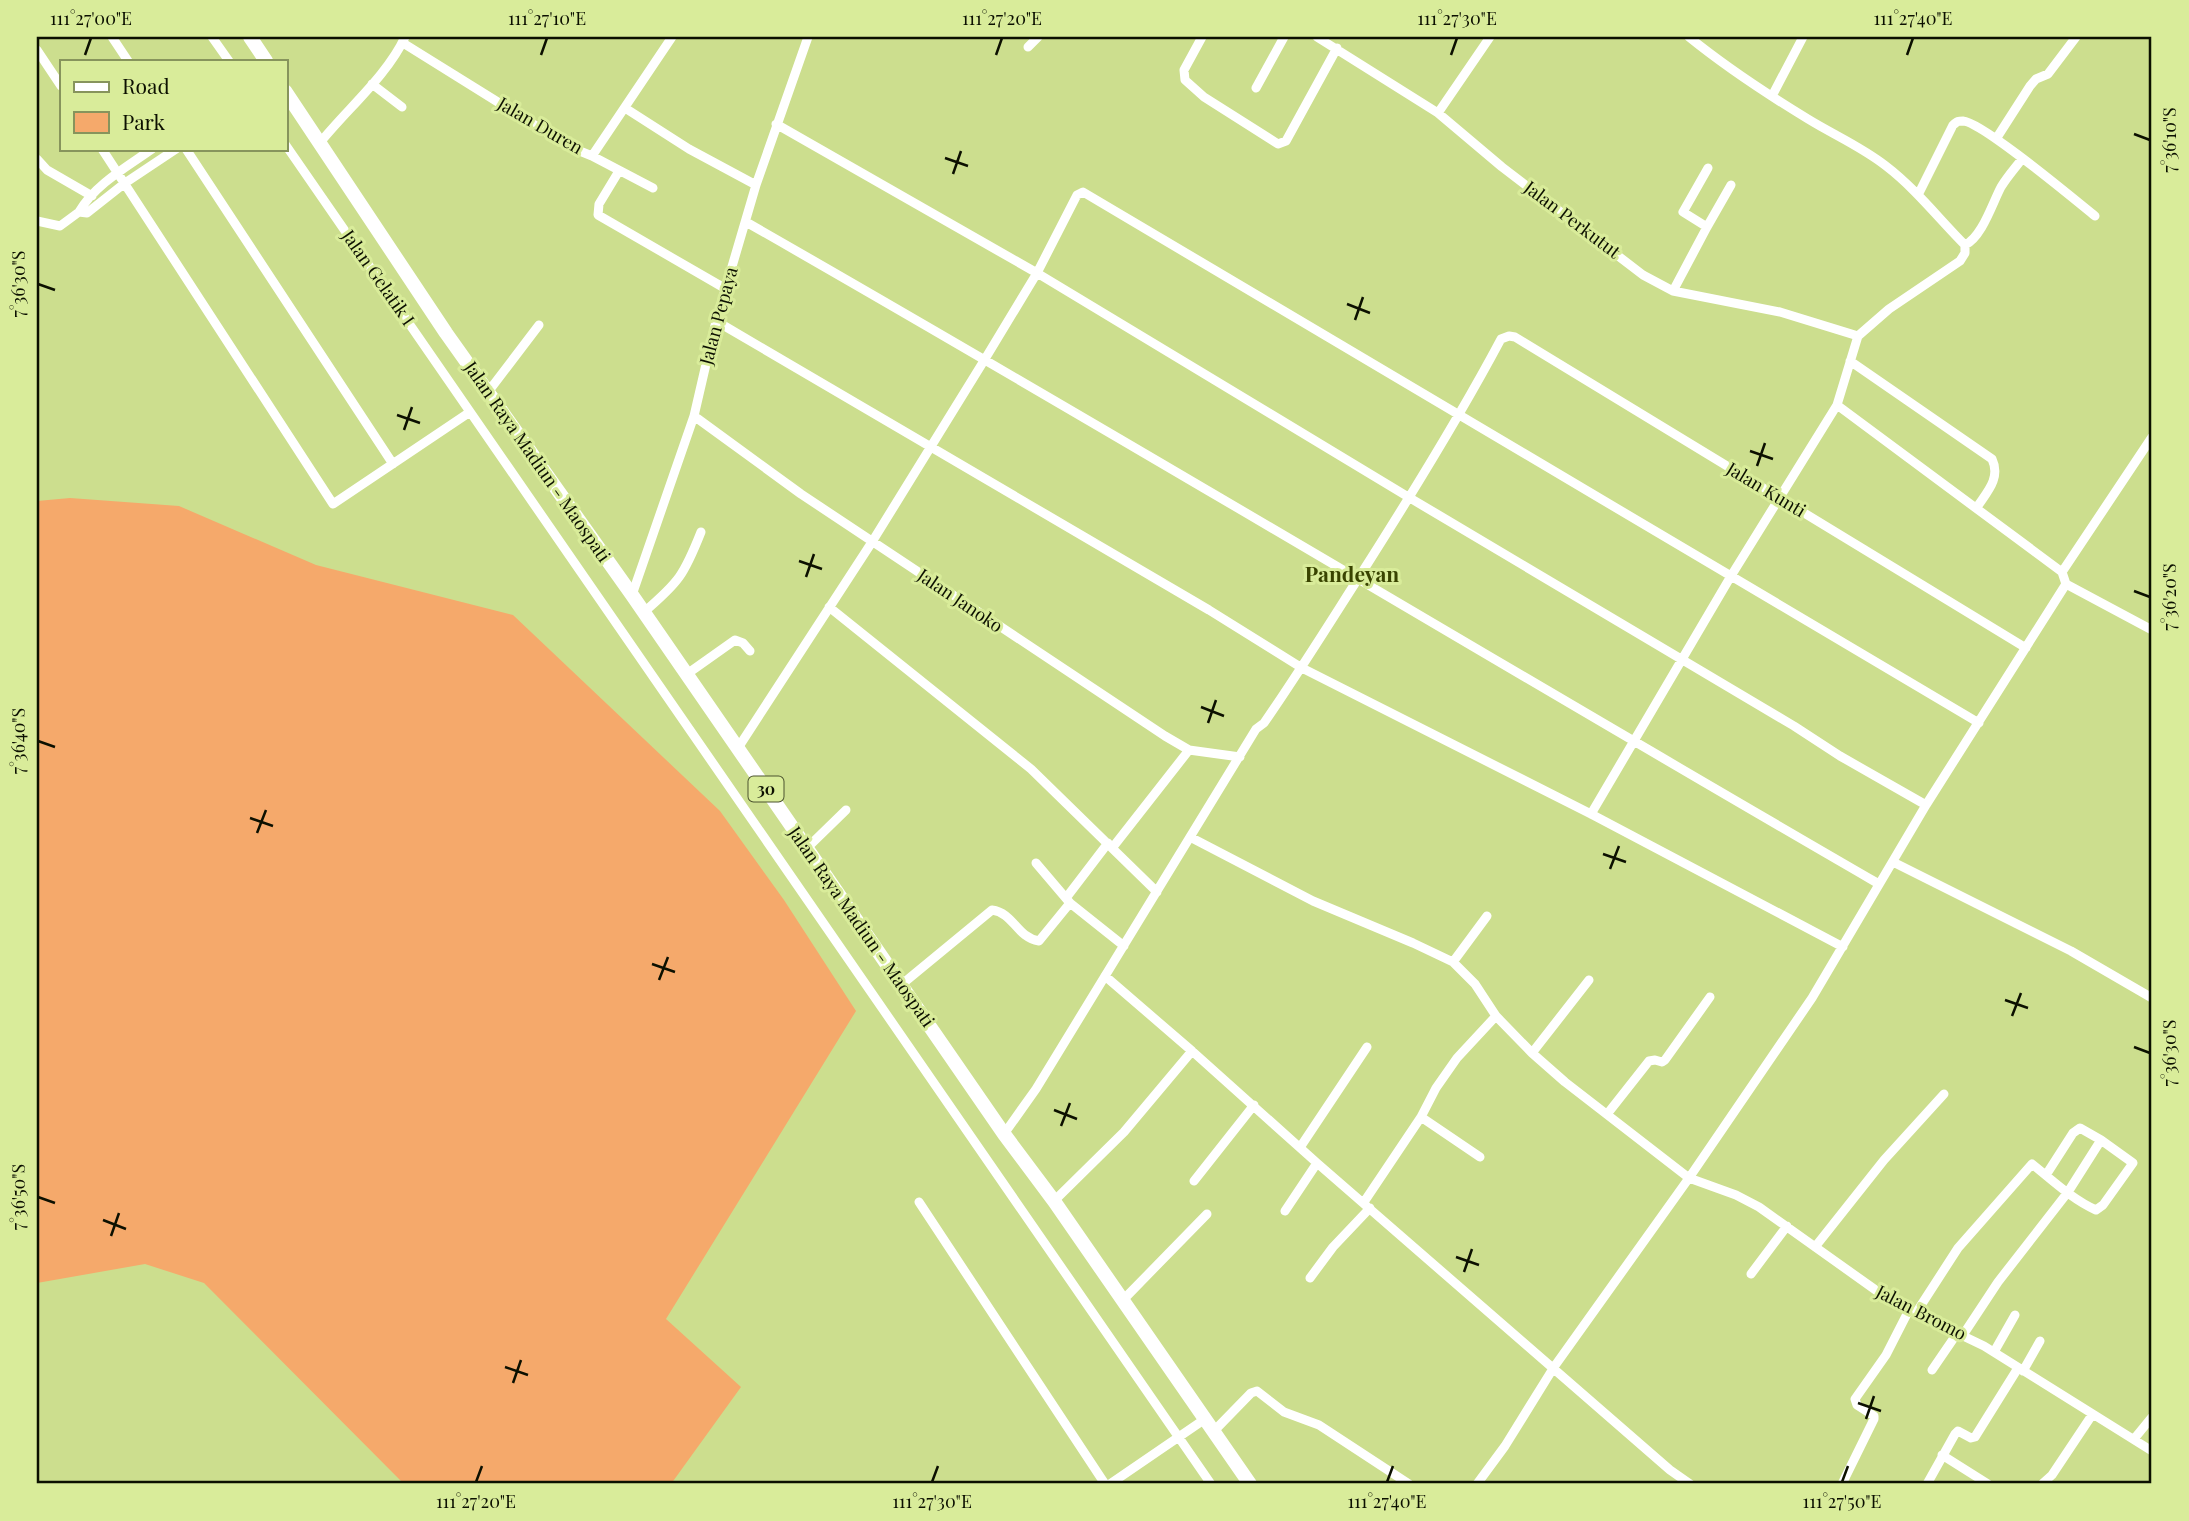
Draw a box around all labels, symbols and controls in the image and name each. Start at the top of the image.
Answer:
text: 111°27'00"E [50,6,132,30]
text: 111°27'10"E [508,6,586,30]
text: 111°27'20"E [962,6,1042,30]
text: 111°27'30"E [1417,6,1497,30]
text: 111°27'40"E [1873,6,1953,30]
legend [60,60,287,150]
text: Road [122,71,170,99]
street label: Jalan Duren [493,91,588,159]
text: Park [122,107,166,135]
text: 7°36'10"S [2157,107,2181,173]
street label: Jalan Perkutut [1519,175,1626,264]
street label: Jalan Gelatik I [336,224,421,330]
text: 7°36'30"S [6,250,30,318]
street label: Jalan Pepaya [693,264,743,368]
street label: Jalan Raya Madiun - Maospati [459,356,616,566]
street label: Jalan Kunti [1722,456,1811,522]
district label: Pandeyan [1305,559,1399,587]
street label: Jalan Janoko [912,562,1008,638]
text: 7°36'20"S [2157,563,2181,631]
text: 7°36'40"S [6,708,30,774]
road number: 30 [748,776,784,802]
street label: Jalan Raya Madiun - Maospati [783,821,940,1031]
text: 7°36'30"S [2157,1019,2181,1087]
text: 7°36'50"S [6,1164,30,1230]
street label: Jalan Bromo [1871,1279,1971,1345]
text: 111°27'20"E [436,1489,516,1513]
text: 111°27'30"E [892,1489,972,1513]
text: 111°27'40"E [1347,1489,1427,1513]
text: 111°27'50"E [1802,1489,1882,1513]

